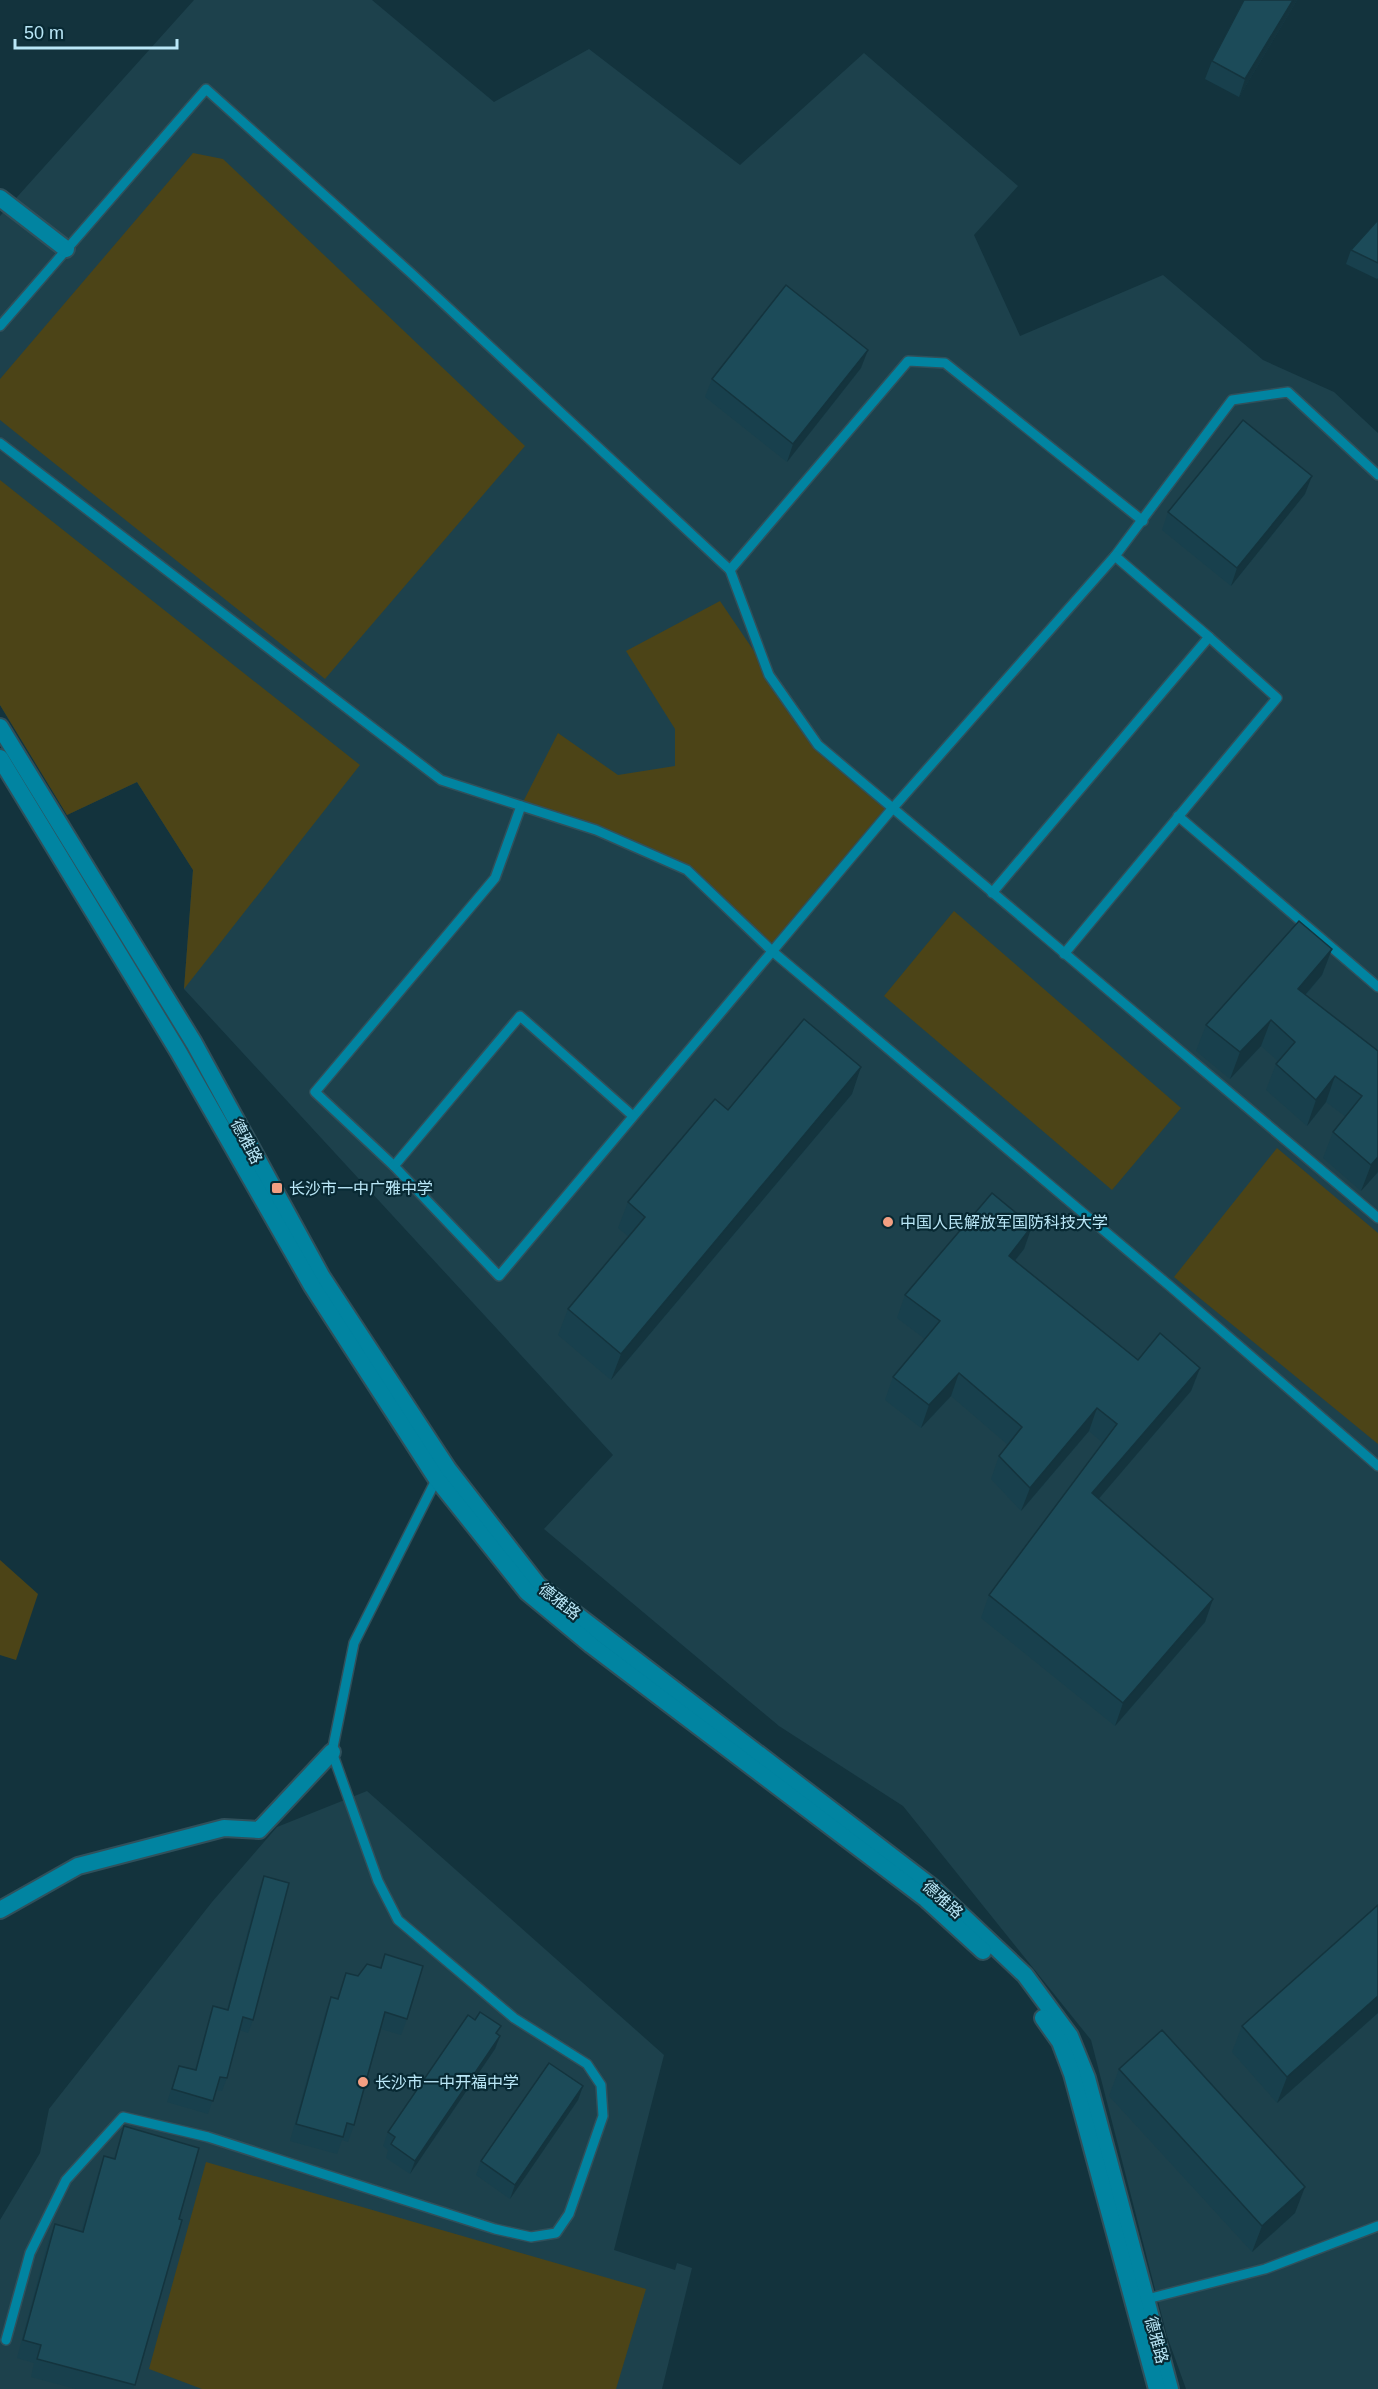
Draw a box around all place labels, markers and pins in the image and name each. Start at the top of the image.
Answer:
place label: 长沙市一中广雅中学 [289,1180,433,1197]
marker: 长沙市一中广雅中学 [270,1181,284,1195]
place label: 中国人民解放军国防科技大学 [900,1214,1108,1231]
marker: 中国人民解放军国防科技大学 [881,1215,895,1229]
place label: 长沙市一中开福中学 [375,2074,519,2091]
marker: 长沙市一中开福中学 [356,2075,370,2089]

